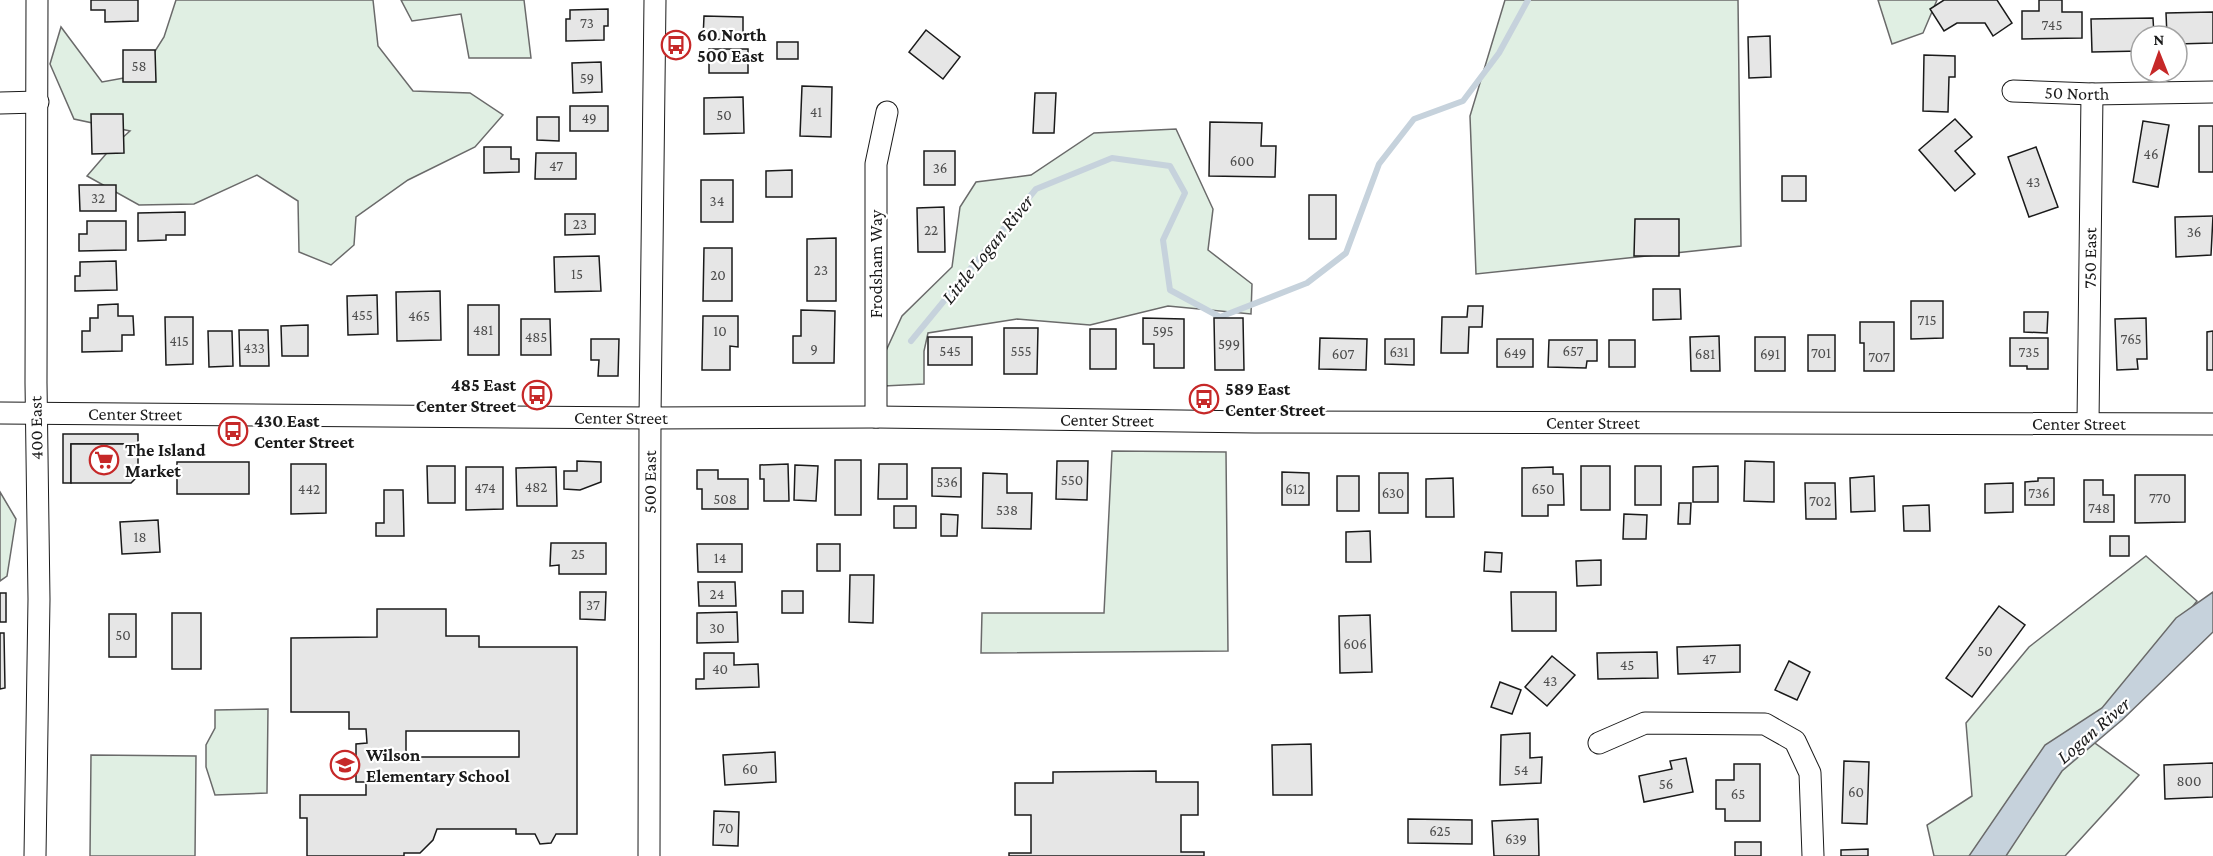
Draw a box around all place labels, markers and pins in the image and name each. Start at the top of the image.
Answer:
place label: 60 North 500 East [697,25,767,66]
bus stop icon: 60 North 500 East [660,29,692,61]
place label: 485 East Center Street [416,375,517,416]
bus stop icon: 485 East Center Street [521,379,553,411]
place label: 589 East Center Street [1225,379,1326,420]
bus stop icon: 589 East Center Street [1188,383,1220,415]
place label: 430 East Center Street [254,411,355,452]
bus stop icon: 430 East Center Street [217,415,249,447]
place label: The Island Market [125,440,206,481]
supermarket icon: The Island Market [88,444,120,476]
place label: Wilson Elementary School [365,745,510,786]
school or university icon: Wilson Elementary School [329,749,361,781]

